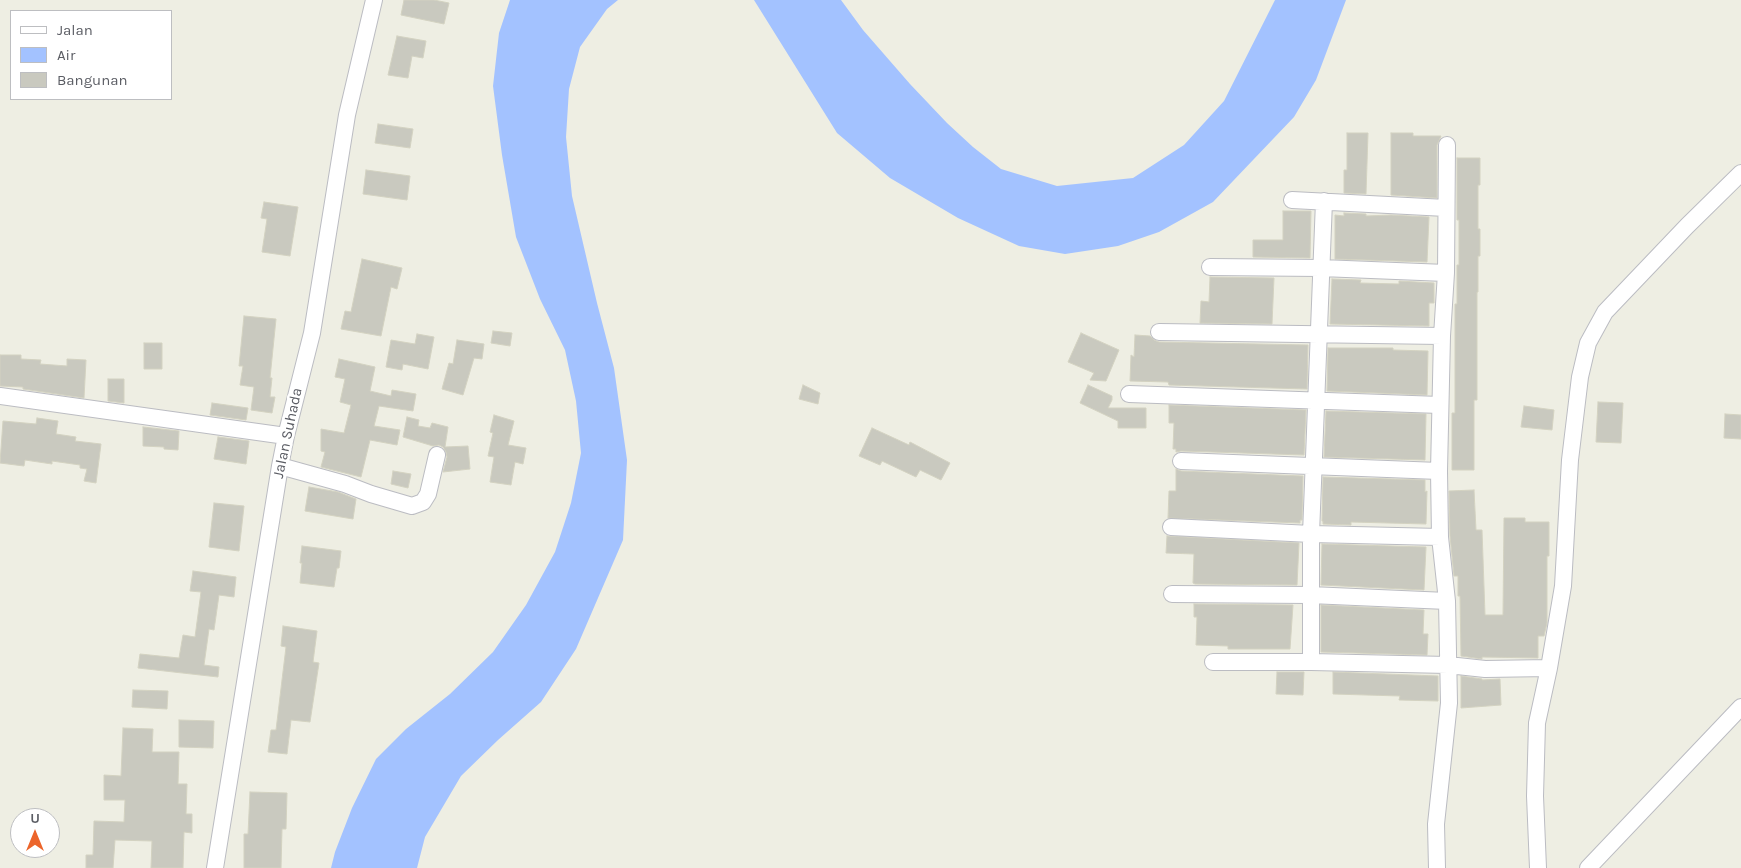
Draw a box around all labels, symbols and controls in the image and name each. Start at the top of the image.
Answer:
legend [10,10,172,100]
text: Jalan [57,21,93,39]
text: Air [57,46,76,64]
text: Bangunan [57,71,128,89]
street label: Jalan Suhada [270,386,306,480]
north arrow [10,808,60,858]
text: U [30,810,40,827]

